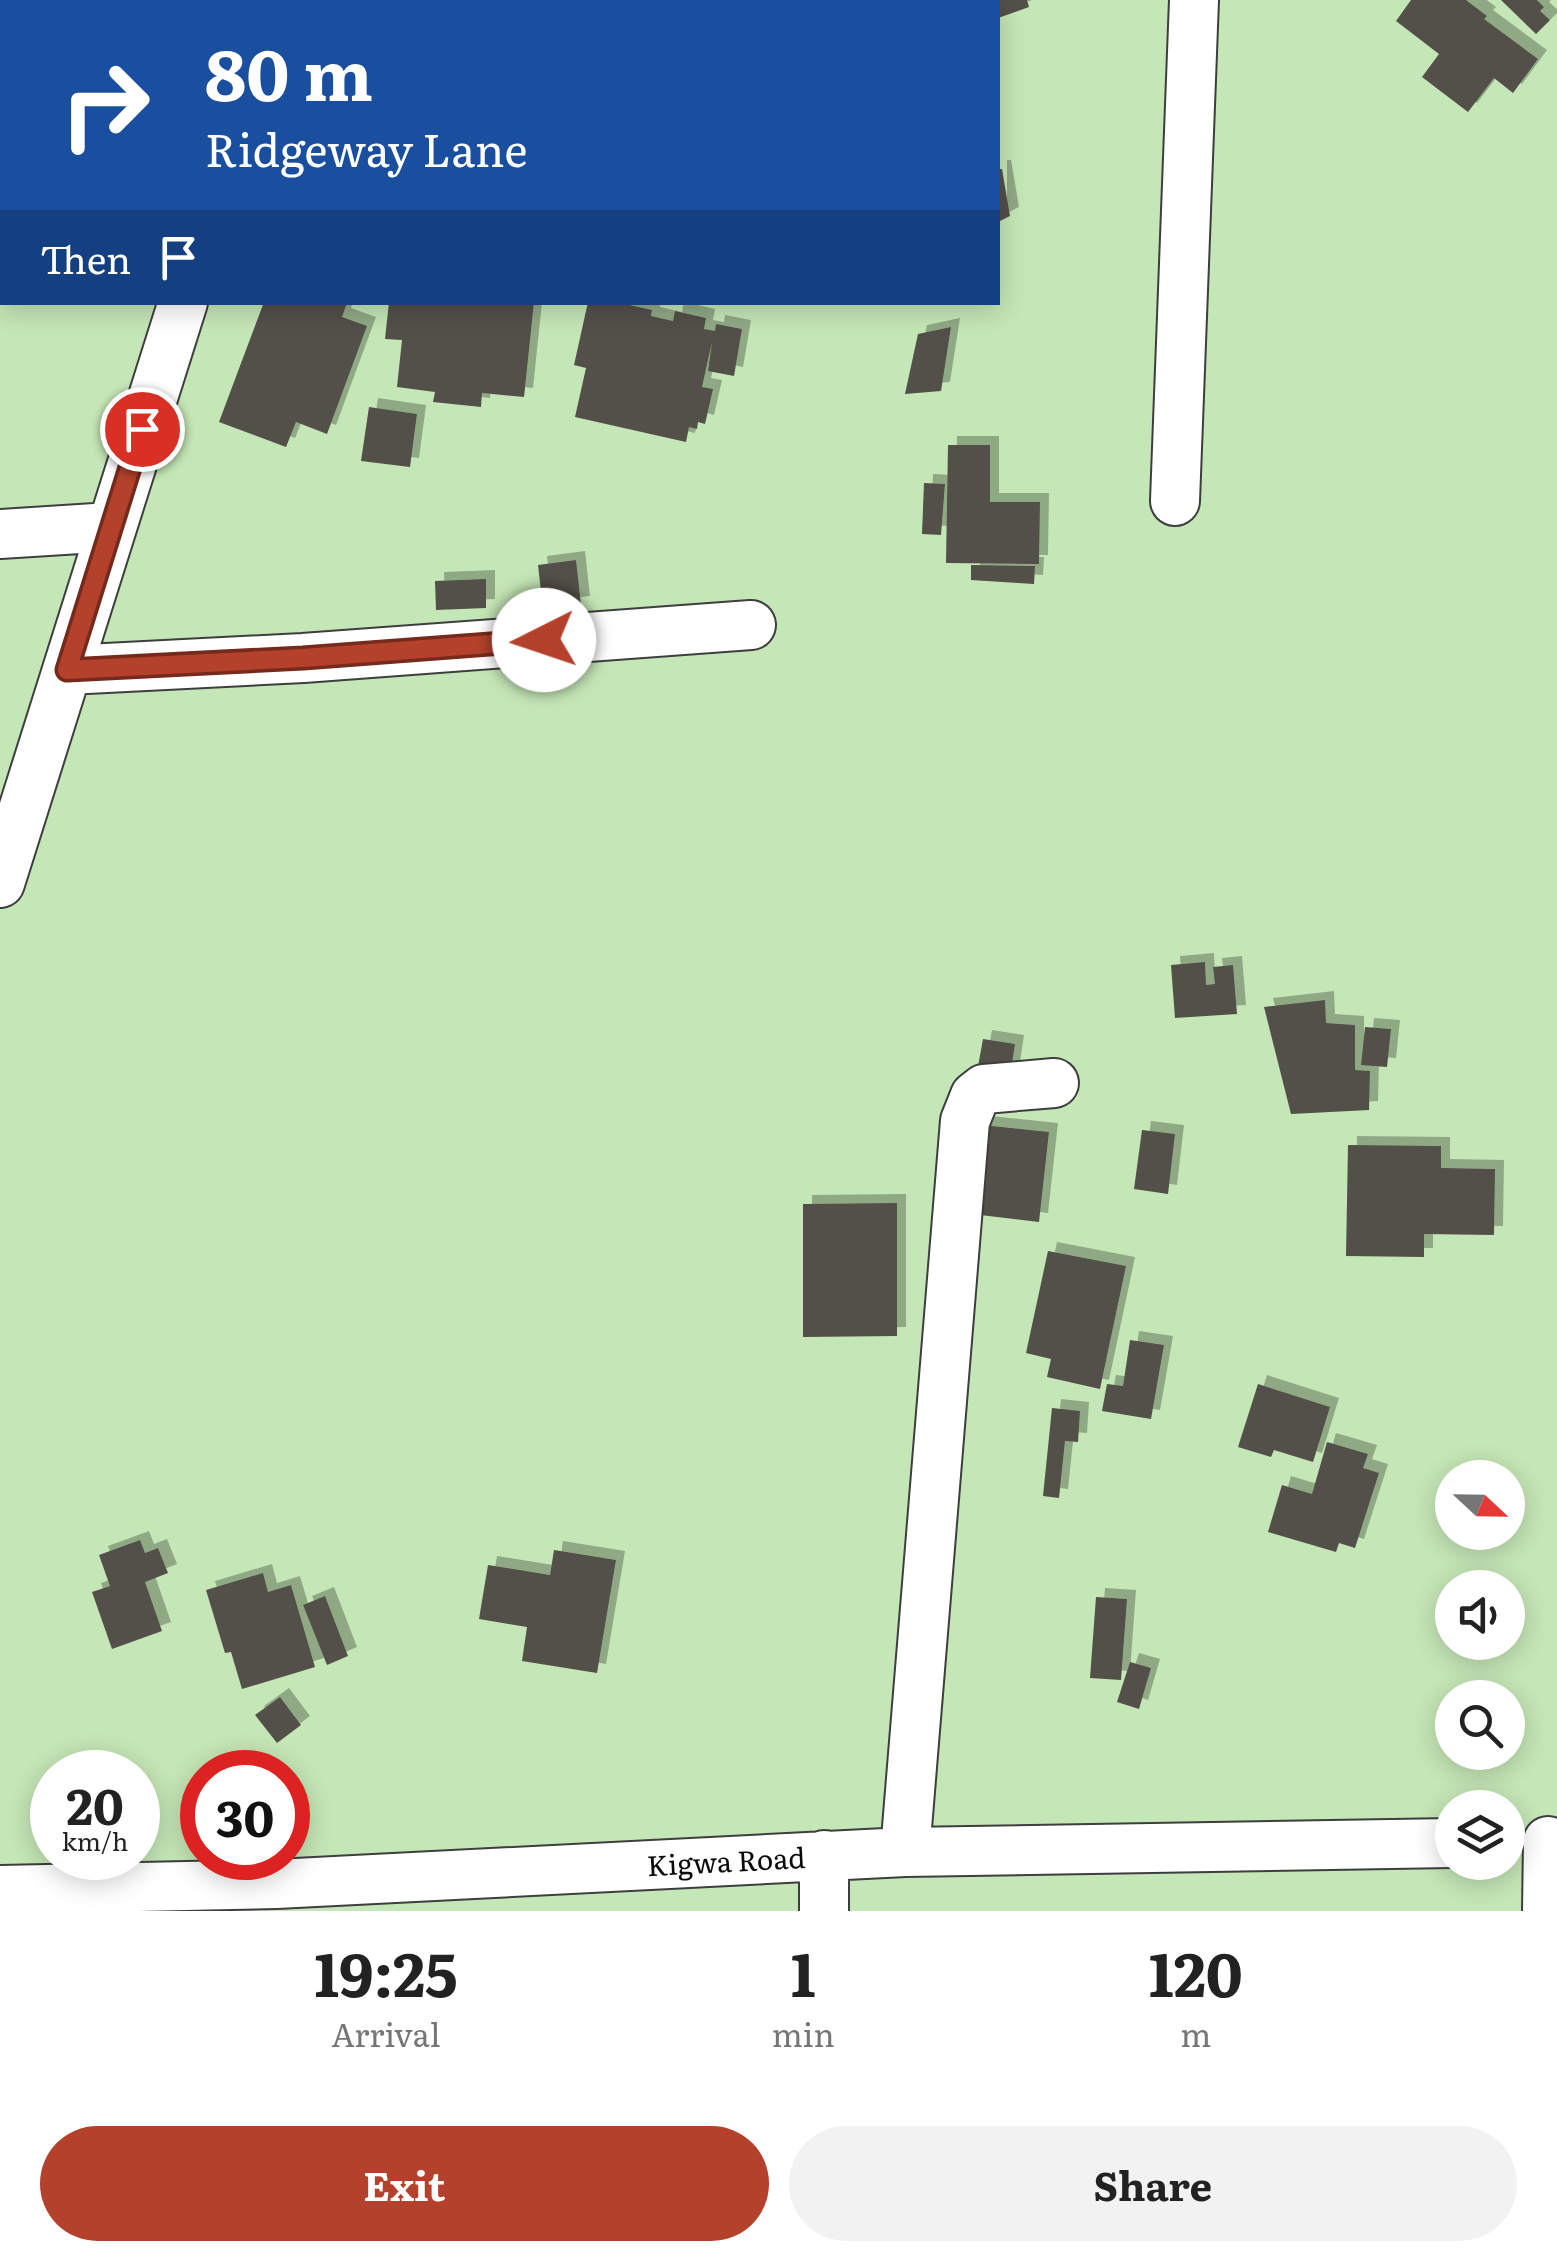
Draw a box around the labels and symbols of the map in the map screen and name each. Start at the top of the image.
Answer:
pin [100,387,185,472]
position arrow [492,588,596,692]
north arrow [1435,1460,1525,1550]
speed limit sign: 30 [180,1750,310,1880]
street label: Kigwa Road [646,1835,806,1885]

